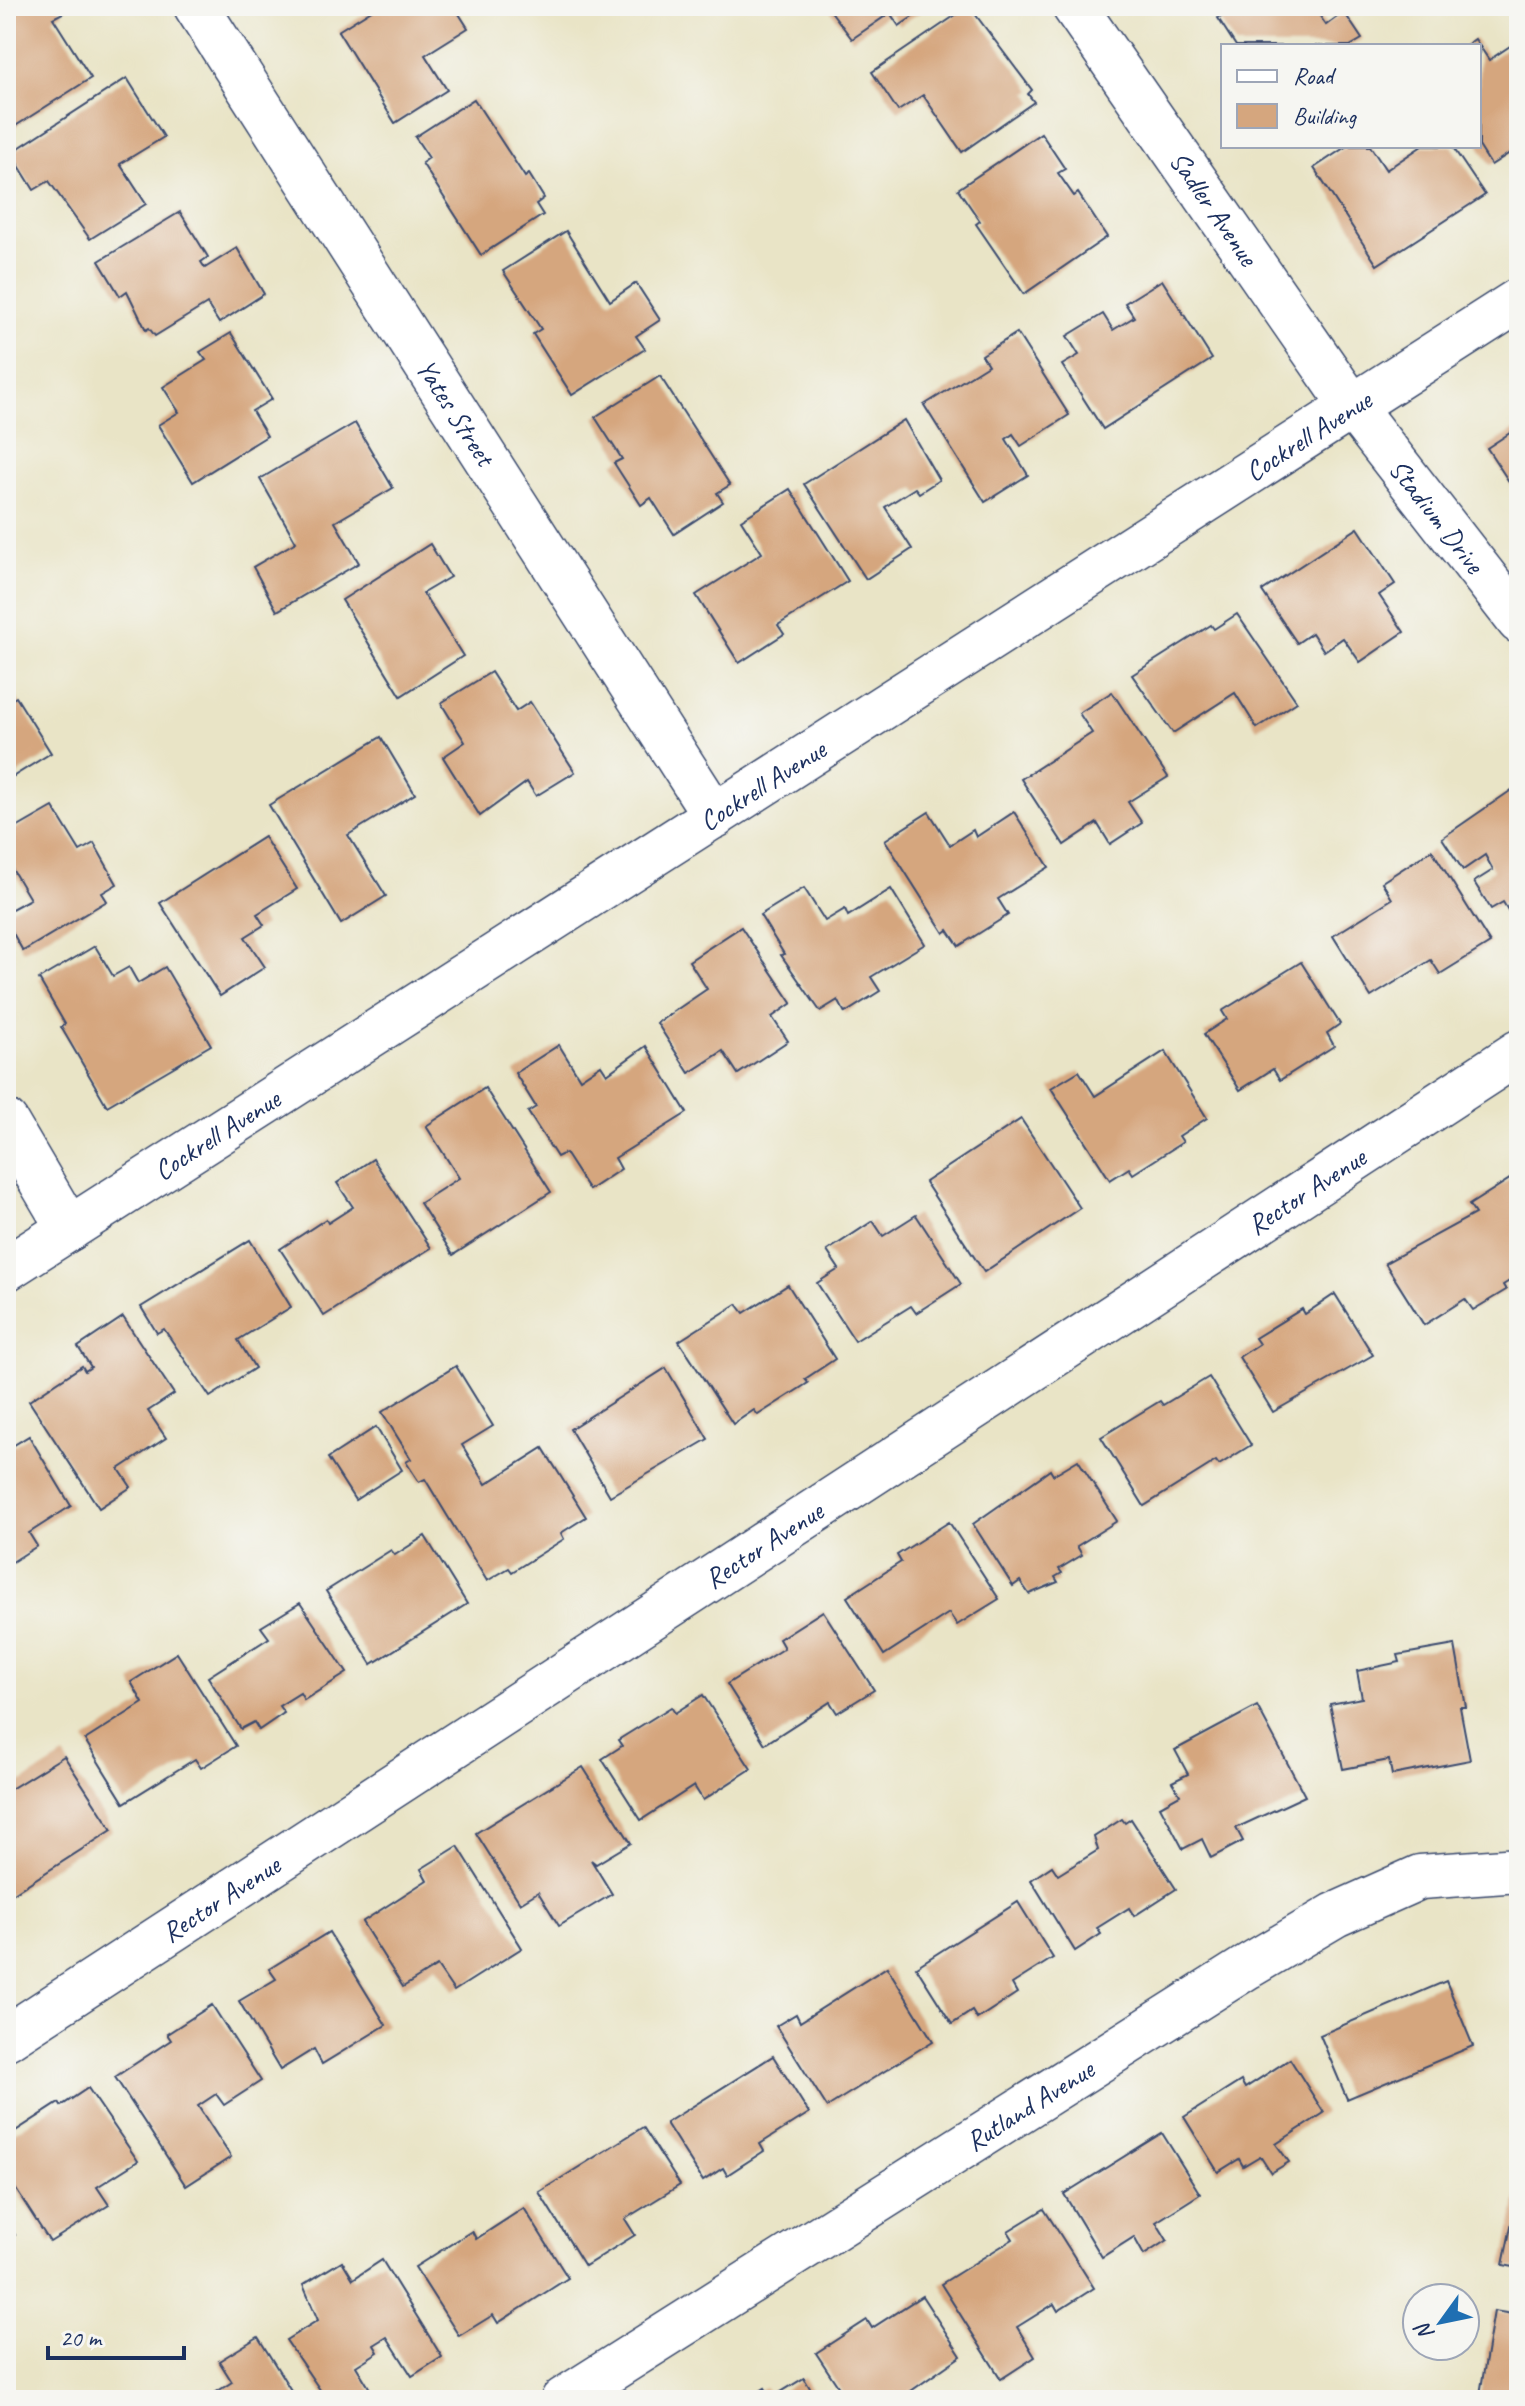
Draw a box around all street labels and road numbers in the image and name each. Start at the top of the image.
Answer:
street label: Sadler Avenue [1162,144,1267,274]
street label: Yates Street [409,352,504,474]
street label: Cockrell Avenue [1239,381,1379,489]
street label: Stadium Drive [1381,452,1493,582]
street label: Cockrell Avenue [693,731,834,838]
street label: Cockrell Avenue [147,1080,288,1188]
street label: Rector Avenue [1241,1139,1374,1242]
street label: Rector Avenue [698,1493,831,1596]
street label: Rector Avenue [155,1846,288,1950]
street label: Rutland Avenue [959,2051,1102,2159]

